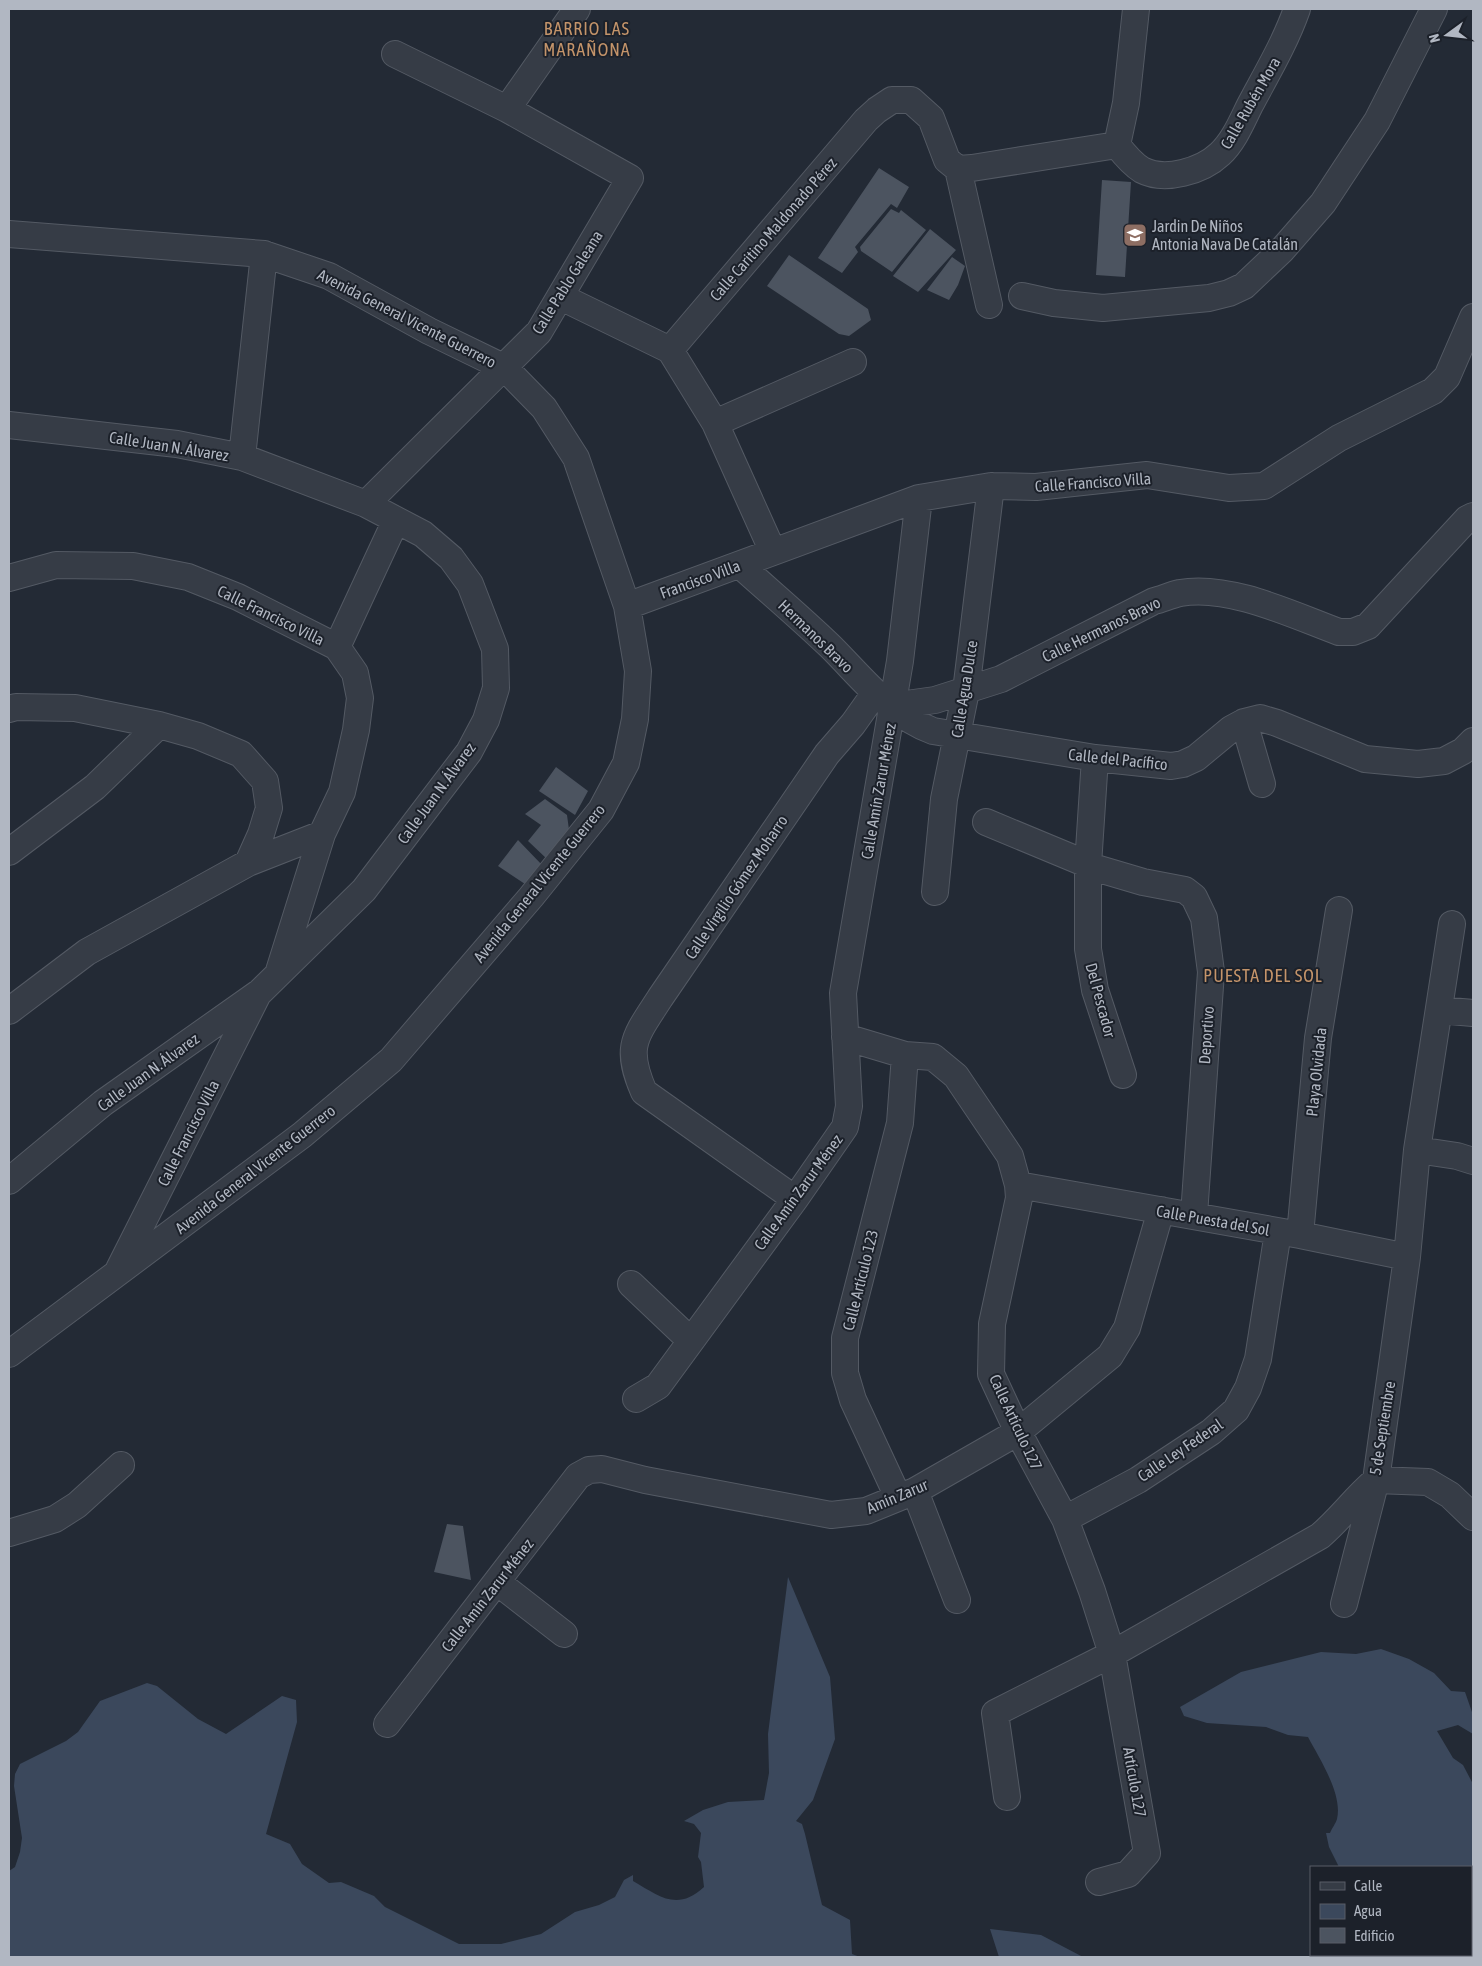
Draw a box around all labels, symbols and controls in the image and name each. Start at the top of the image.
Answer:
north arrow [1422,10,1472,60]
district label: BARRIO LAS MARAÑONA [543,18,631,60]
text: N [1426,32,1443,44]
street label: Calle Rubén Mora [1216,54,1284,152]
street label: Calle Caritino Maldonado Pérez [706,154,840,304]
place label: Jardin De Niños Antonia Nava De Catalán [1152,217,1298,253]
school or university icon: Jardin De Niños Antonia Nava De Catalán [1122,222,1148,248]
street label: Calle Pablo Galeana [528,227,606,337]
street label: Avenida General Vicente Guerrero [315,265,499,371]
street label: Calle Juan N. Álvarez [108,428,230,464]
street label: Calle Francisco Villa [1034,469,1152,495]
street label: Francisco Villa [657,556,743,602]
street label: Calle Francisco Villa [215,581,327,649]
street label: Calle Hermanos Bravo [1039,593,1163,665]
street label: Hermanos Bravo [775,596,857,676]
street label: Calle Agua Dulce [947,639,982,739]
street label: Calle Amín Zarur Ménez [857,721,899,861]
street label: Calle Juan N. Álvarez [393,739,479,847]
street label: Calle del Pacífico [1067,745,1169,773]
street label: Avenida General Vicente Guerrero [470,800,608,966]
street label: Calle Virgilio Gómez Moharro [681,812,792,963]
street label: Del Pescador [1082,961,1120,1040]
district label: PUESTA DEL SOL [1203,965,1323,986]
street label: Deportivo [1195,1005,1218,1065]
street label: Playa Olvidada [1302,1027,1331,1117]
street label: Calle Juan N. Álvarez [94,1029,202,1115]
street label: Calle Francisco Villa [154,1077,222,1189]
street label: Avenida General Vicente Guerrero [171,1101,339,1237]
street label: Calle Amín Zarur Ménez [750,1131,846,1253]
street label: Calle Puesta del Sol [1155,1201,1272,1239]
street label: Calle Artículo 123 [839,1228,881,1332]
street label: Calle Artículo 127 [986,1371,1046,1473]
street label: 5 de Septiembre [1366,1380,1399,1476]
street label: Calle Ley Federal [1134,1415,1227,1486]
street label: Amín Zarur [864,1475,931,1517]
street label: Calle Amín Zarur Ménez [437,1535,537,1655]
street label: Artículo 127 [1120,1746,1150,1818]
legend [1310,1866,1472,1956]
text: Calle [1354,1877,1383,1894]
text: Agua [1354,1902,1382,1919]
text: Edificio [1354,1927,1395,1944]

